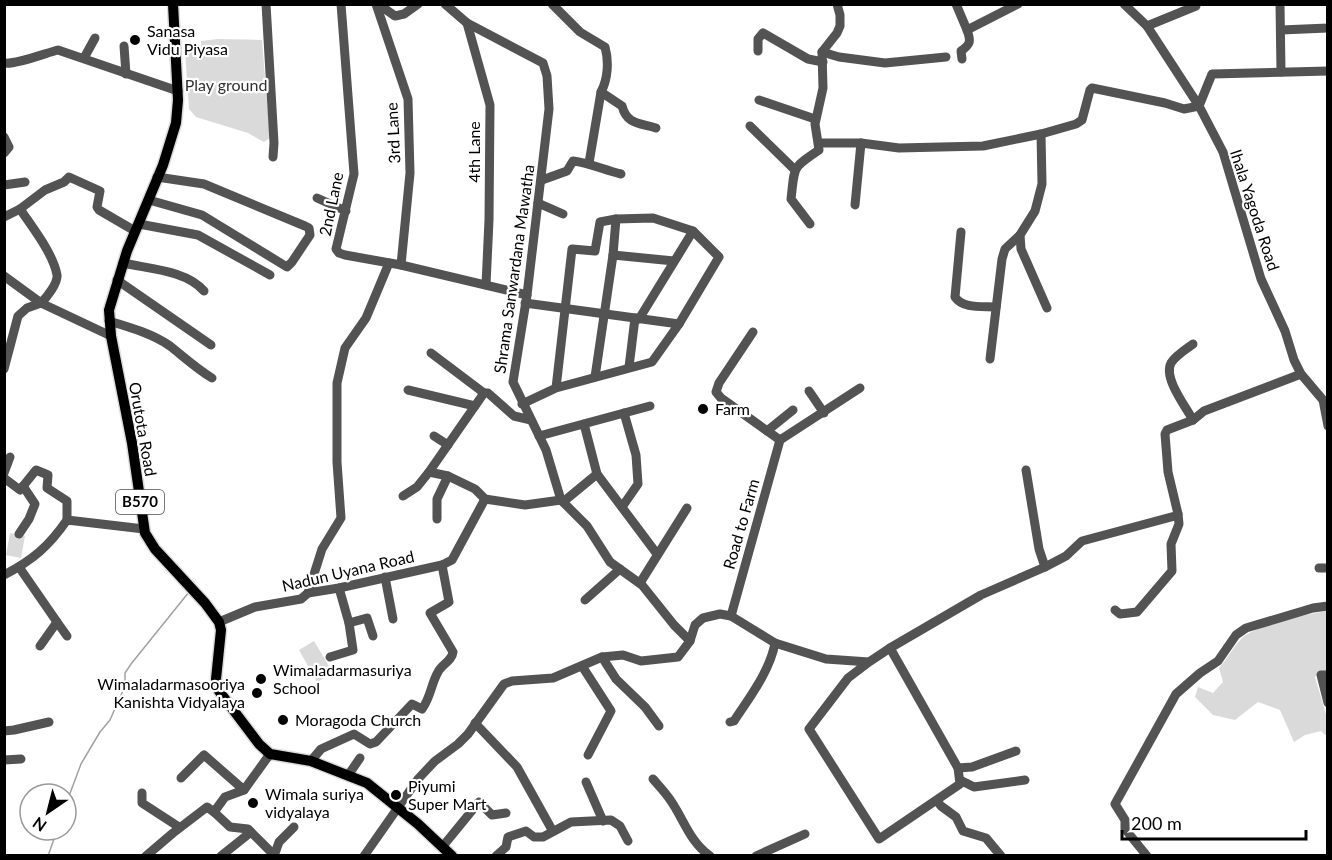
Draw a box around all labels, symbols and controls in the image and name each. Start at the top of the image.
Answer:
place label: Sanasa Vidu Piyasa [147,21,228,58]
marker: Sanasa Vidu Piyasa [128,33,142,47]
park label: Play ground [185,75,267,94]
street label: 3rd Lane [381,102,404,164]
street label: 4th Lane [464,121,483,183]
street label: Ihala Yagoda Road [1227,147,1284,273]
street label: Shrama Sanwardana Mawatha [489,163,538,375]
street label: 2nd Lane [314,170,347,238]
street label: Orutota Road [126,380,161,477]
place label: Farm [715,399,750,418]
marker: Farm [696,402,710,416]
street label: Road to Farm [719,476,763,571]
road number: B570 [116,490,164,514]
street label: Nadun Uyana Road [280,546,416,595]
place label: Wimaladarmasuriya School [273,660,412,697]
marker: Wimaladarmasuriya School [254,672,268,686]
place label: Wimaladarmasooriya Kanishta Vidyalaya [97,674,245,711]
marker: Wimaladarmasooriya Kanishta Vidyalaya [250,686,264,700]
place label: Moragoda Church [295,710,421,729]
marker: Moragoda Church [276,713,290,727]
place label: Piyumi Super Mart [408,776,487,813]
north arrow [18,782,78,842]
place label: Wimala suriya vidyalaya [265,784,364,821]
marker: Piyumi Super Mart [389,788,403,802]
marker: Wimala suriya vidyalaya [246,796,260,810]
scale bar [1122,803,1306,841]
text: 200 m [1131,812,1182,834]
text: N [29,813,50,836]

